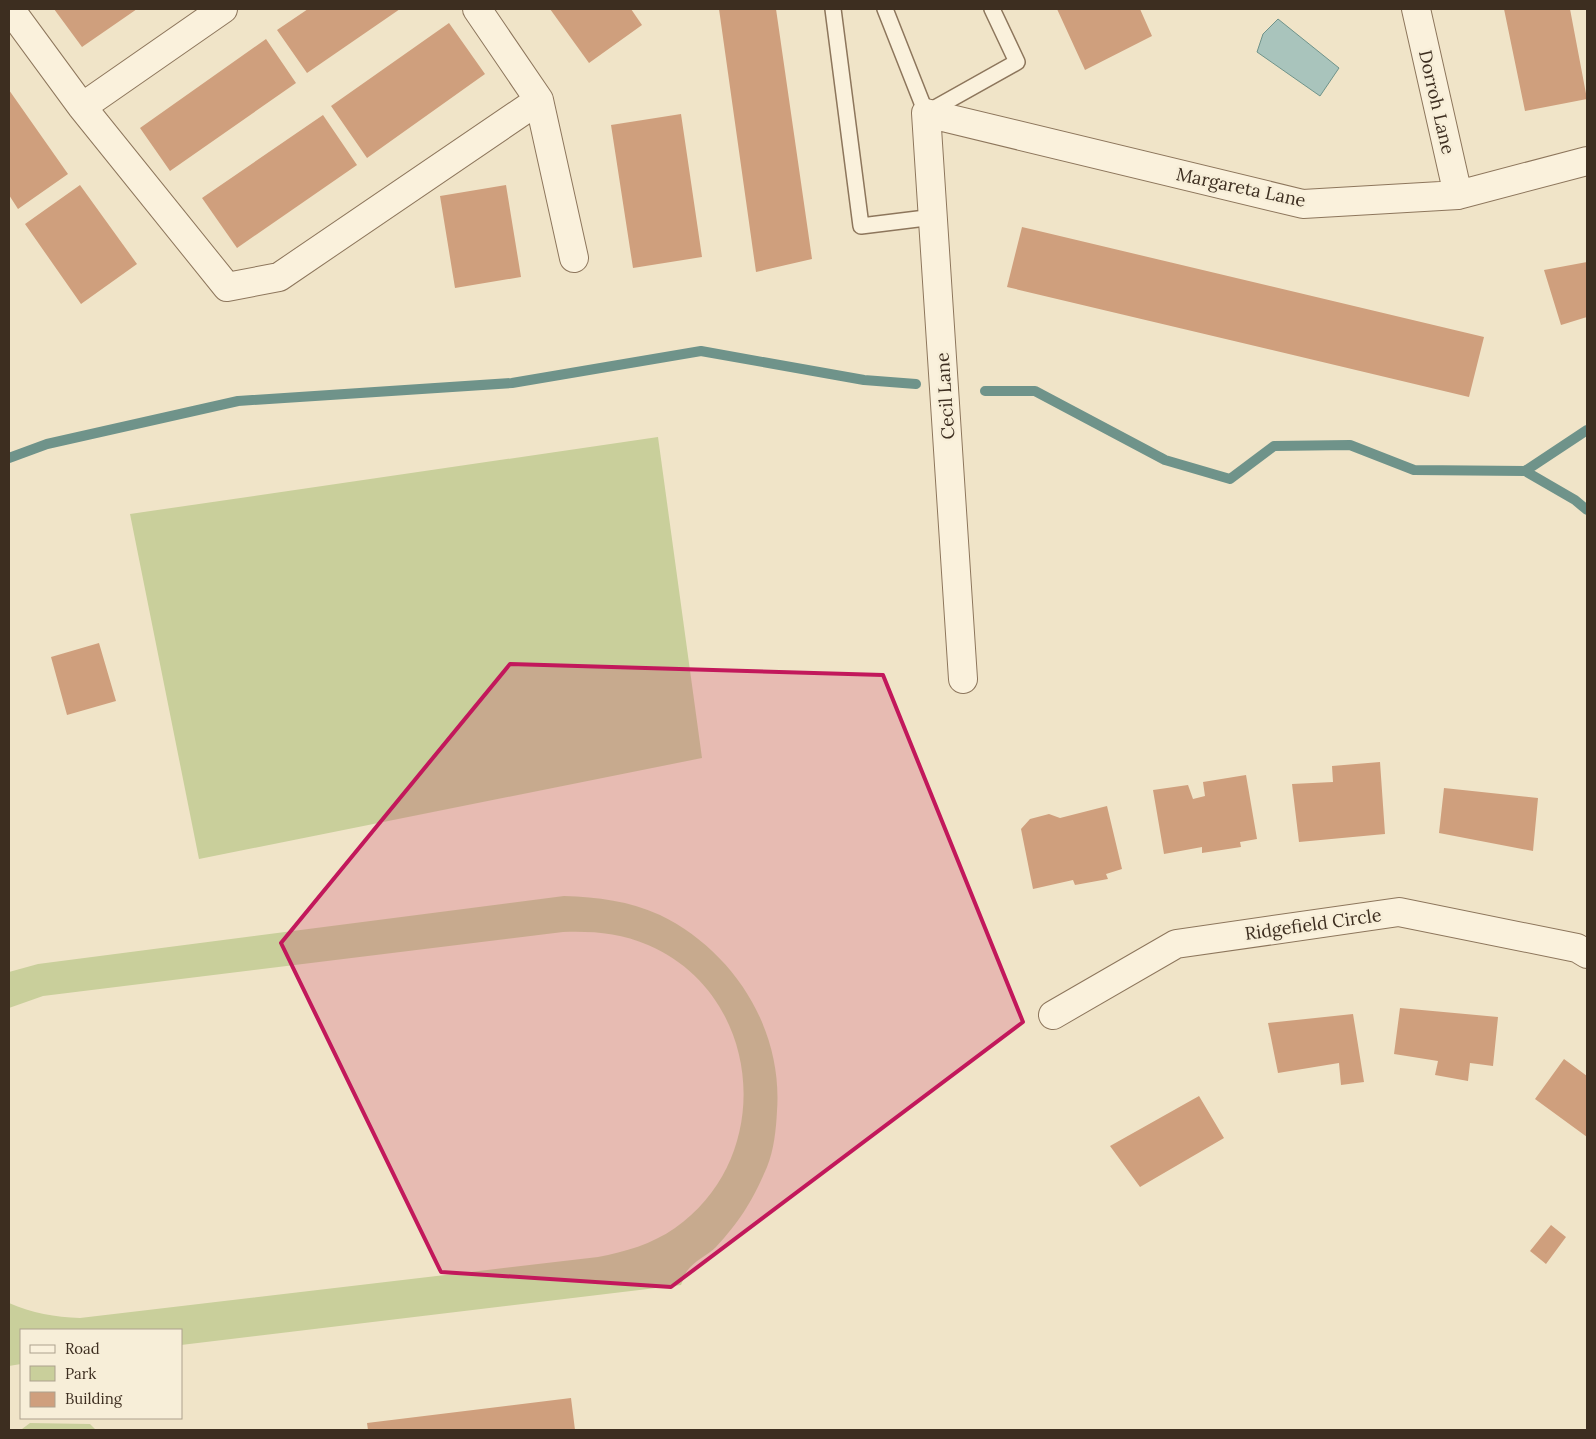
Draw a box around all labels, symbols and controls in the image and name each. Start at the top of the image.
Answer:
street label: Dorroh Lane [1414,48,1460,157]
street label: Margareta Lane [1174,162,1308,212]
street label: Cecil Lane [930,351,960,440]
street label: Ridgefield Circle [1243,903,1383,945]
legend [20,1329,182,1419]
text: Road [65,1339,100,1358]
text: Park [65,1364,96,1383]
text: Building [65,1389,123,1408]

